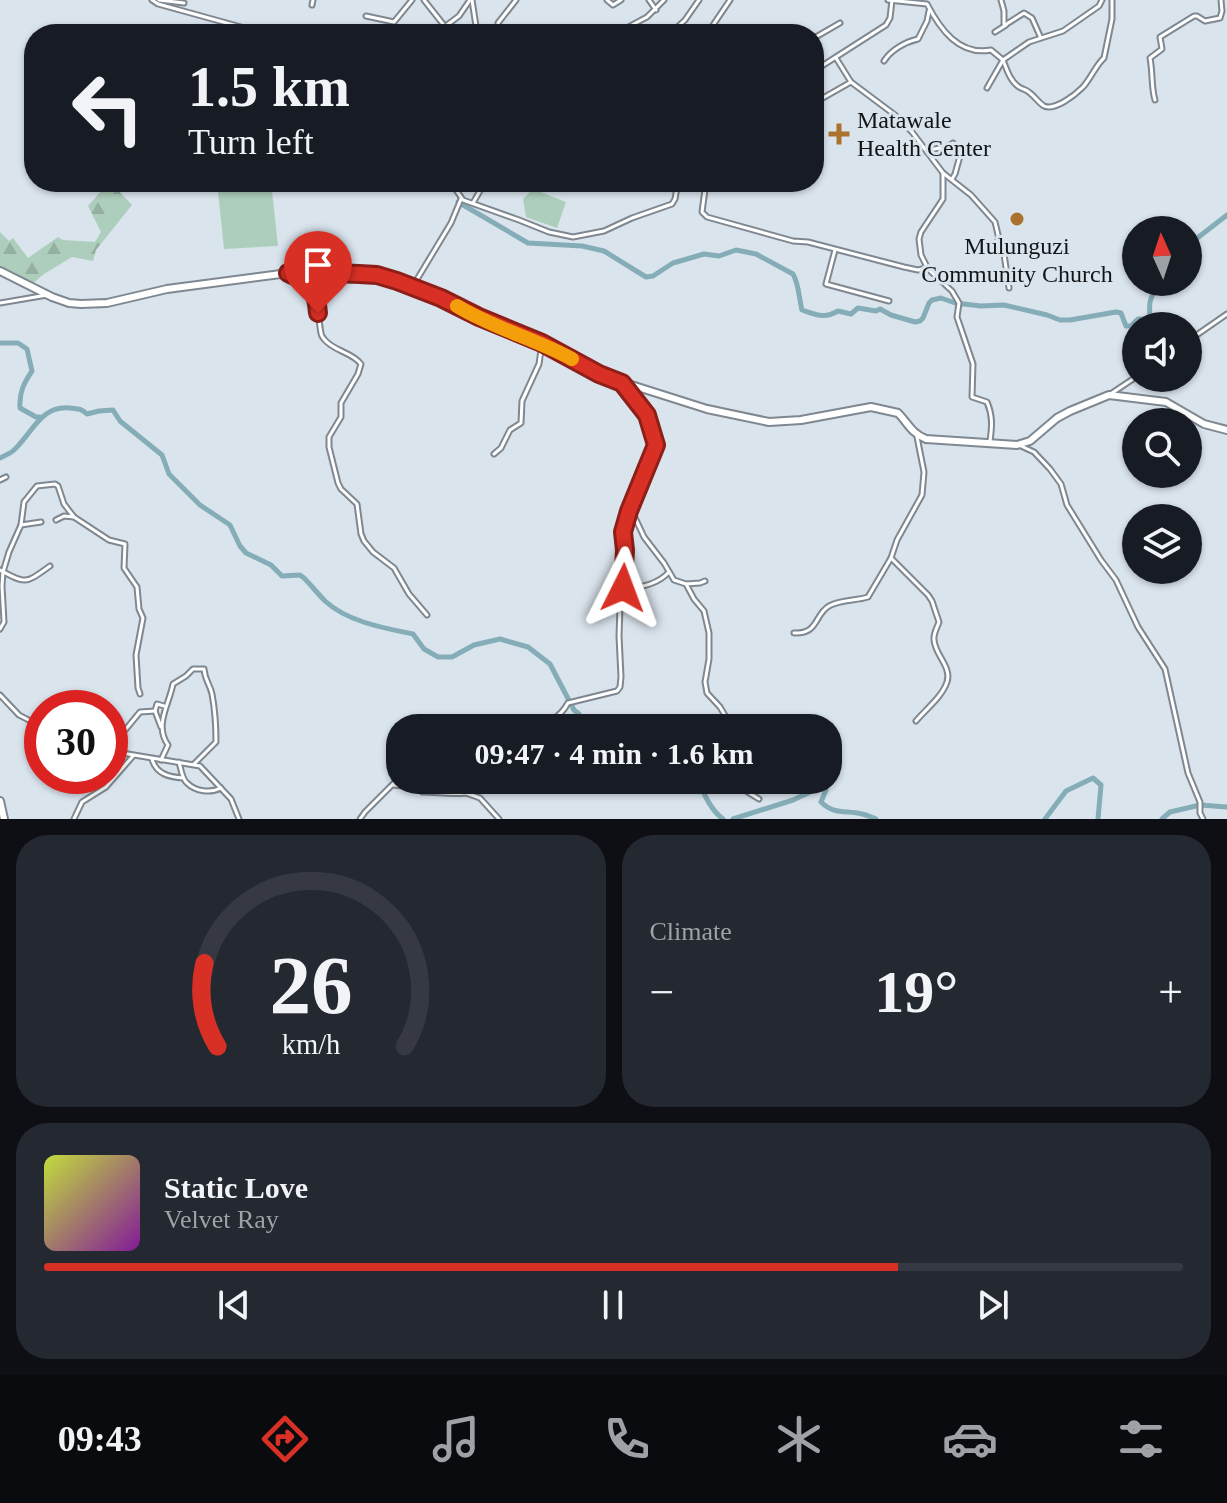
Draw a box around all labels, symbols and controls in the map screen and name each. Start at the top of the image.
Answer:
icon: left [56,56,160,160]
text: 1.5 km [188,56,350,118]
place label: Matawale Health Center [857,107,991,161]
text: Turn left [188,122,314,162]
marker: Matawale Health Center [828,123,850,145]
marker: Mulunguzi Community Church [1008,210,1026,228]
north arrow [1122,216,1202,296]
map controls [1122,216,1202,584]
pin [284,231,352,313]
place label: Mulunguzi Community Church [921,233,1113,287]
icon: arrive [296,243,340,287]
button: sound [1122,312,1202,392]
button: search [1122,408,1202,488]
button: layers [1122,504,1202,584]
position arrow [581,546,665,630]
speed limit sign: 30 [24,690,128,794]
text: 09:47 · 4 min · 1.6 km [474,737,754,770]
text: Climate [650,917,732,946]
text: 26 [269,939,352,1031]
text: 19° [874,959,958,1025]
text: − [650,968,674,1017]
text: + [1158,968,1183,1017]
text: km/h [281,1029,340,1060]
text: Static Love [164,1171,308,1204]
text: Velvet Ray [164,1205,279,1234]
icon: previous [212,1283,256,1327]
icon: pause [591,1283,635,1327]
icon: next [971,1283,1015,1327]
icon: directions [257,1411,313,1467]
icon: music [428,1411,484,1467]
icon: phone [599,1411,655,1467]
icon: climate [771,1411,827,1467]
icon: car [942,1411,998,1467]
icon: filters [1113,1411,1169,1467]
text: 09:43 [58,1419,142,1459]

